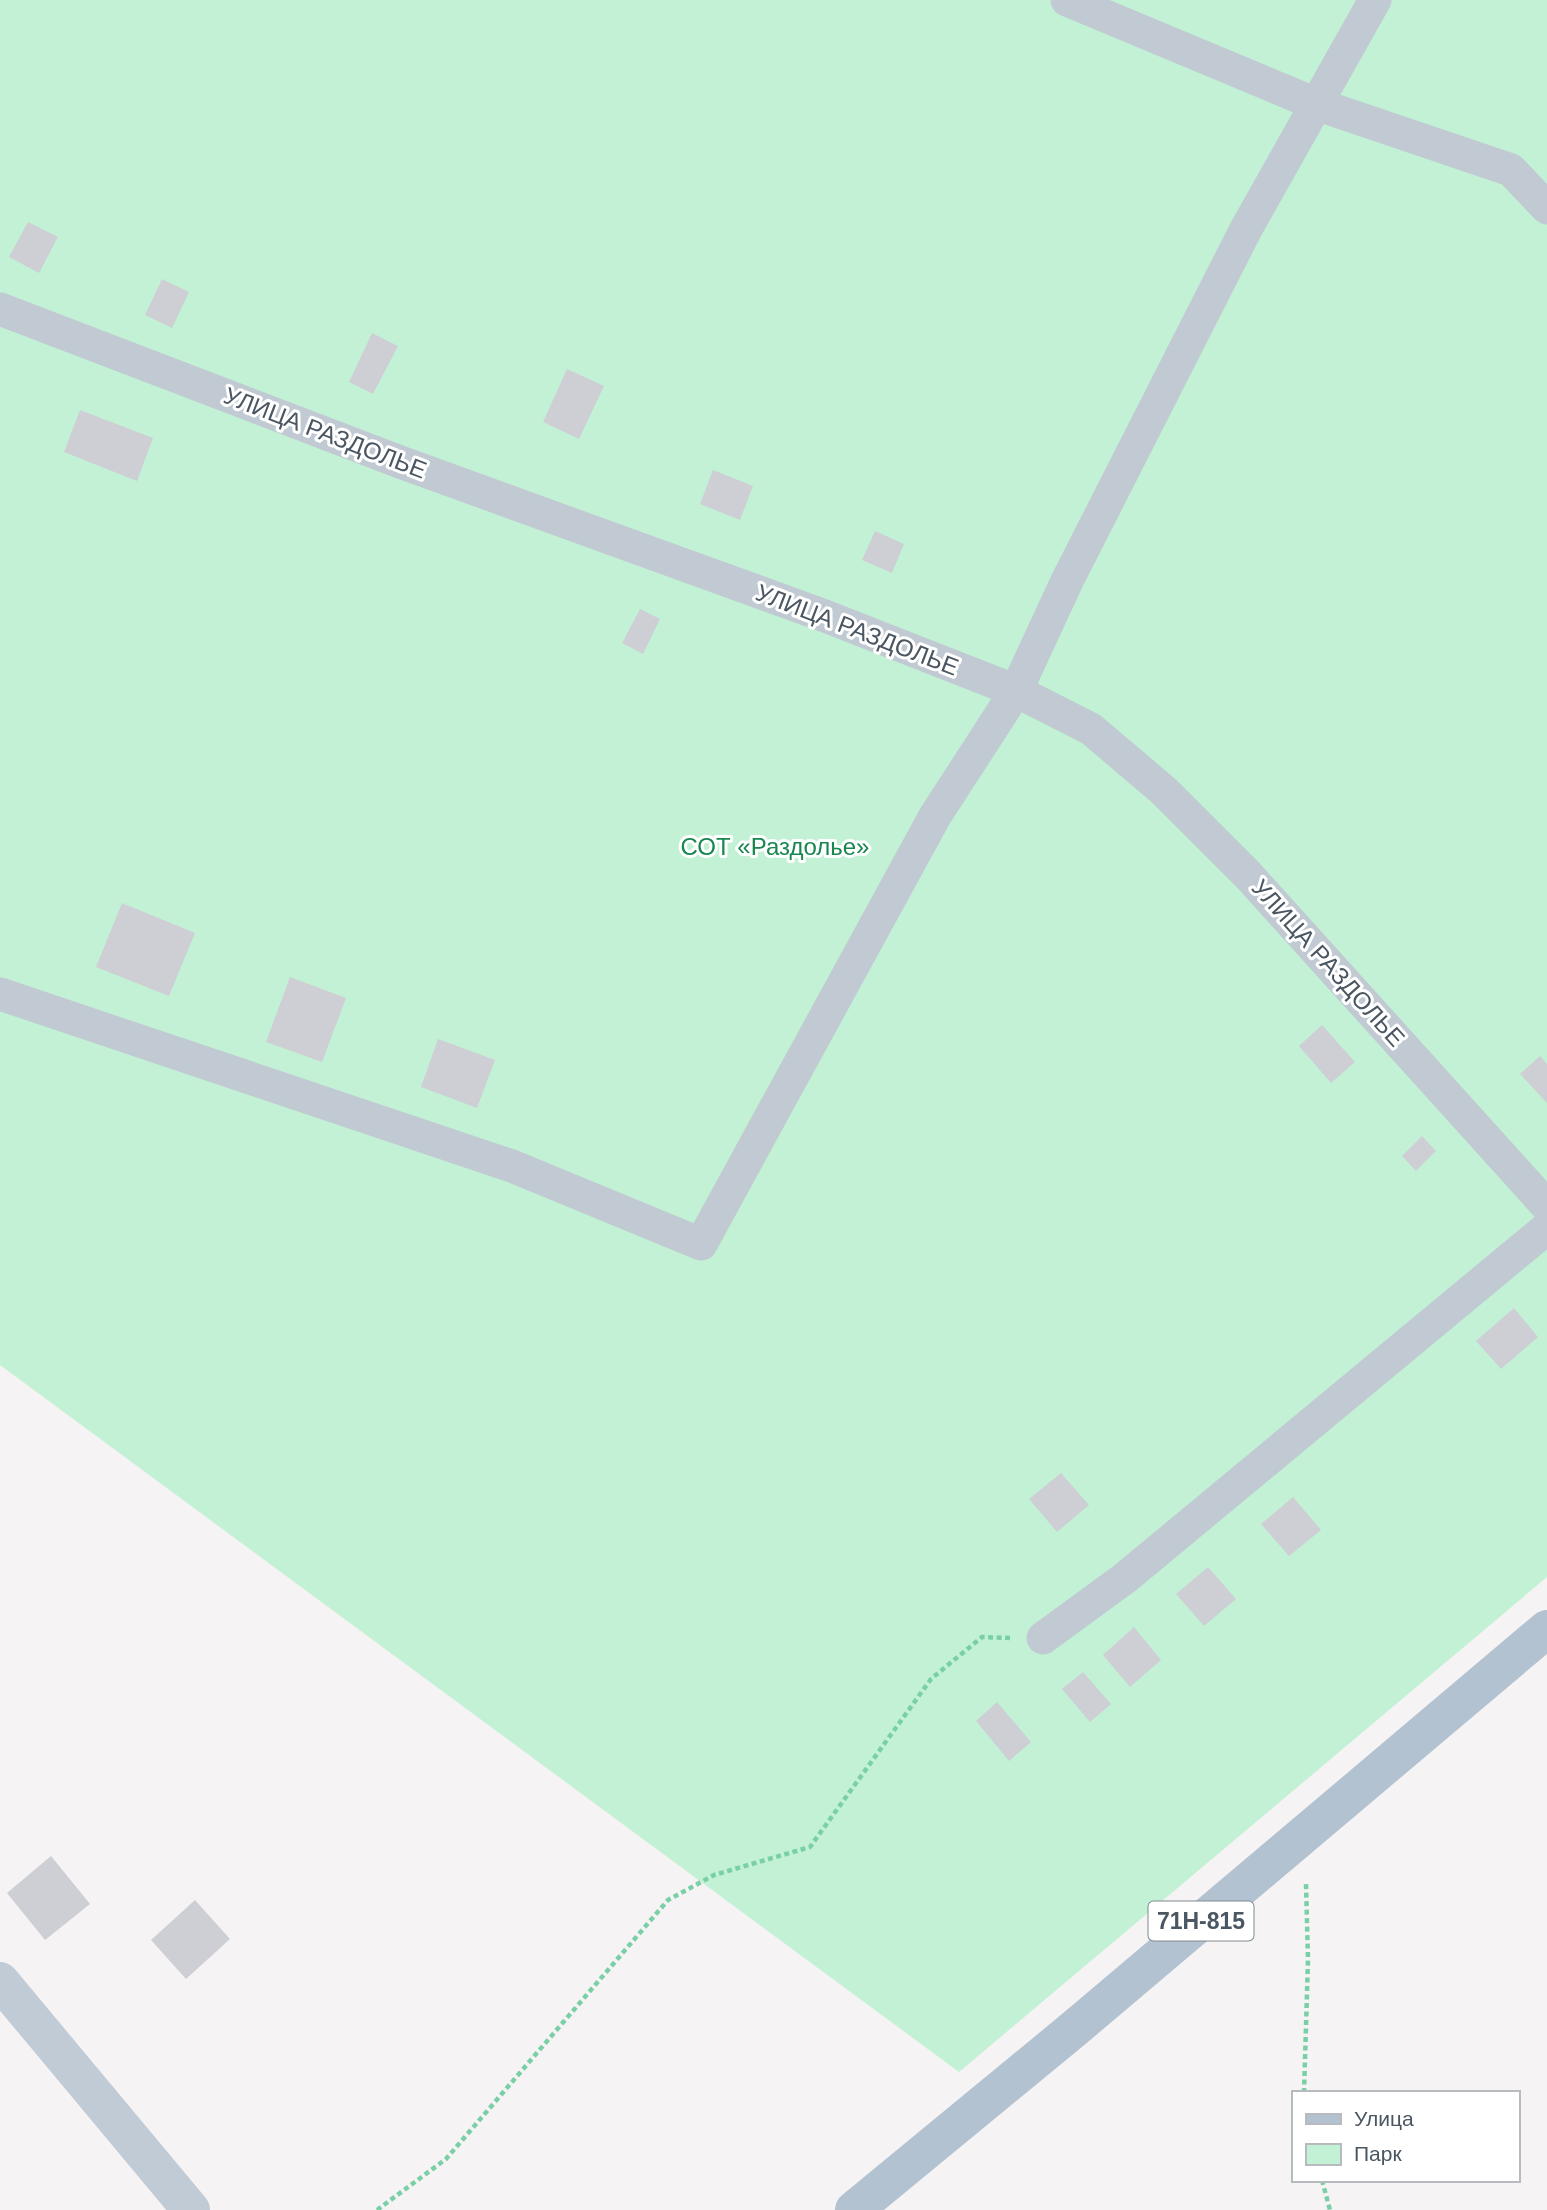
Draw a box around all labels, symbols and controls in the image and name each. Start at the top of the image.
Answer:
street label: УЛИЦА РАЗДОЛЬЕ [220,381,430,484]
street label: УЛИЦА РАЗДОЛЬЕ [752,578,962,681]
park label: СОТ «Раздолье» [681,833,869,860]
street label: УЛИЦА РАЗДОЛЬЕ [1247,874,1410,1051]
road number: 71Н-815 [1148,1902,1254,1940]
legend [1292,2091,1519,2182]
text: Улица [1354,2107,1414,2130]
text: Парк [1354,2142,1402,2165]

